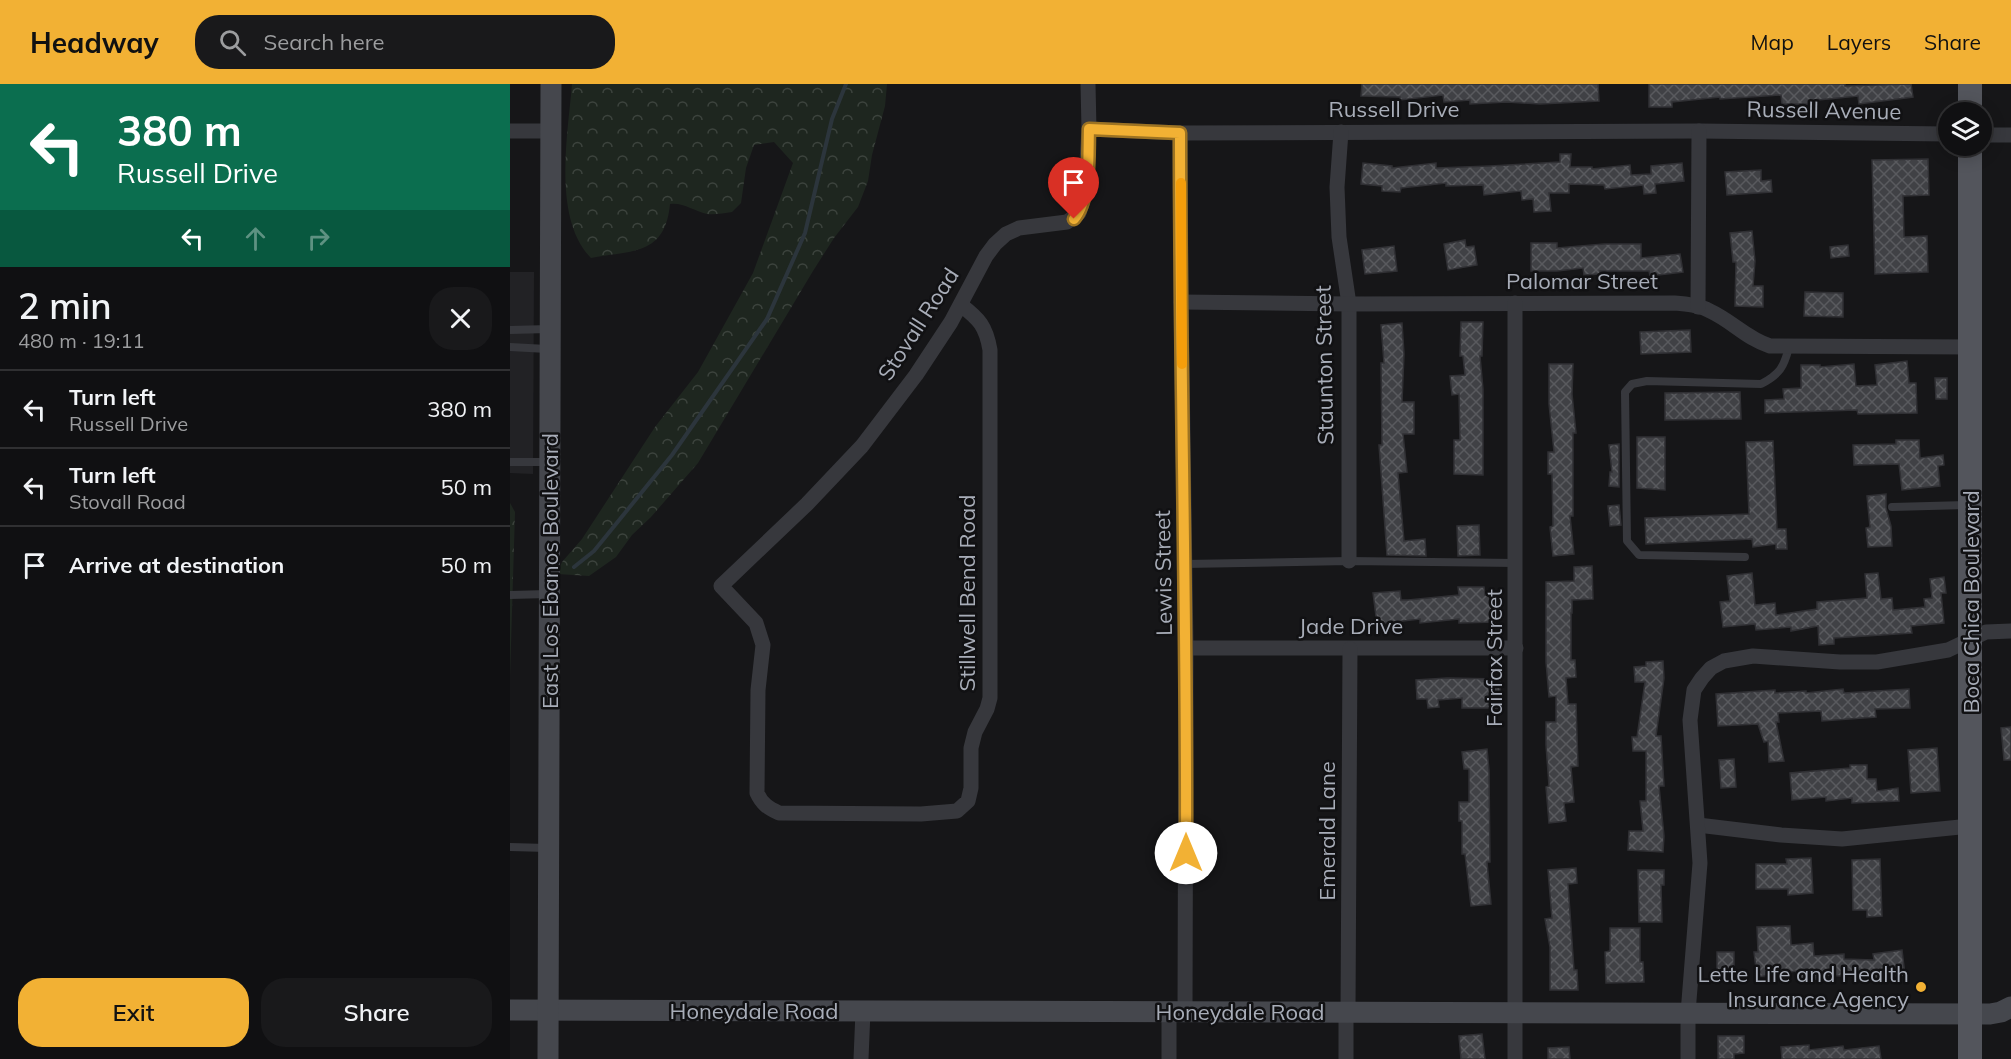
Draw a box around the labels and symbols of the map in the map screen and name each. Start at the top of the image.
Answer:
street label: Russell Drive [1328,95,1460,123]
street label: Russell Avenue [1746,95,1902,125]
pin [1048,157,1099,219]
street label: Stovall Road [871,263,965,385]
street label: Palomar Street [1506,267,1658,295]
street label: Staunton Street [1309,285,1339,445]
street label: East Los Ebanos Boulevard [536,433,564,709]
street label: Boca Chica Boulevard [1957,490,1985,714]
street label: Stillwell Bend Road [953,495,981,691]
street label: Lewis Street [1148,510,1178,636]
street label: Fairfax Street [1480,589,1508,727]
street label: Jade Drive [1299,612,1403,640]
street label: Emerald Lane [1313,761,1341,901]
position arrow [1154,821,1218,885]
place label: Lette Life and Health Insurance Agency [1698,960,1909,1013]
marker: Lette Life and Health Insurance Agency [1914,980,1928,994]
street label: Honeydale Road [670,997,838,1025]
street label: Honeydale Road [1156,998,1324,1026]

